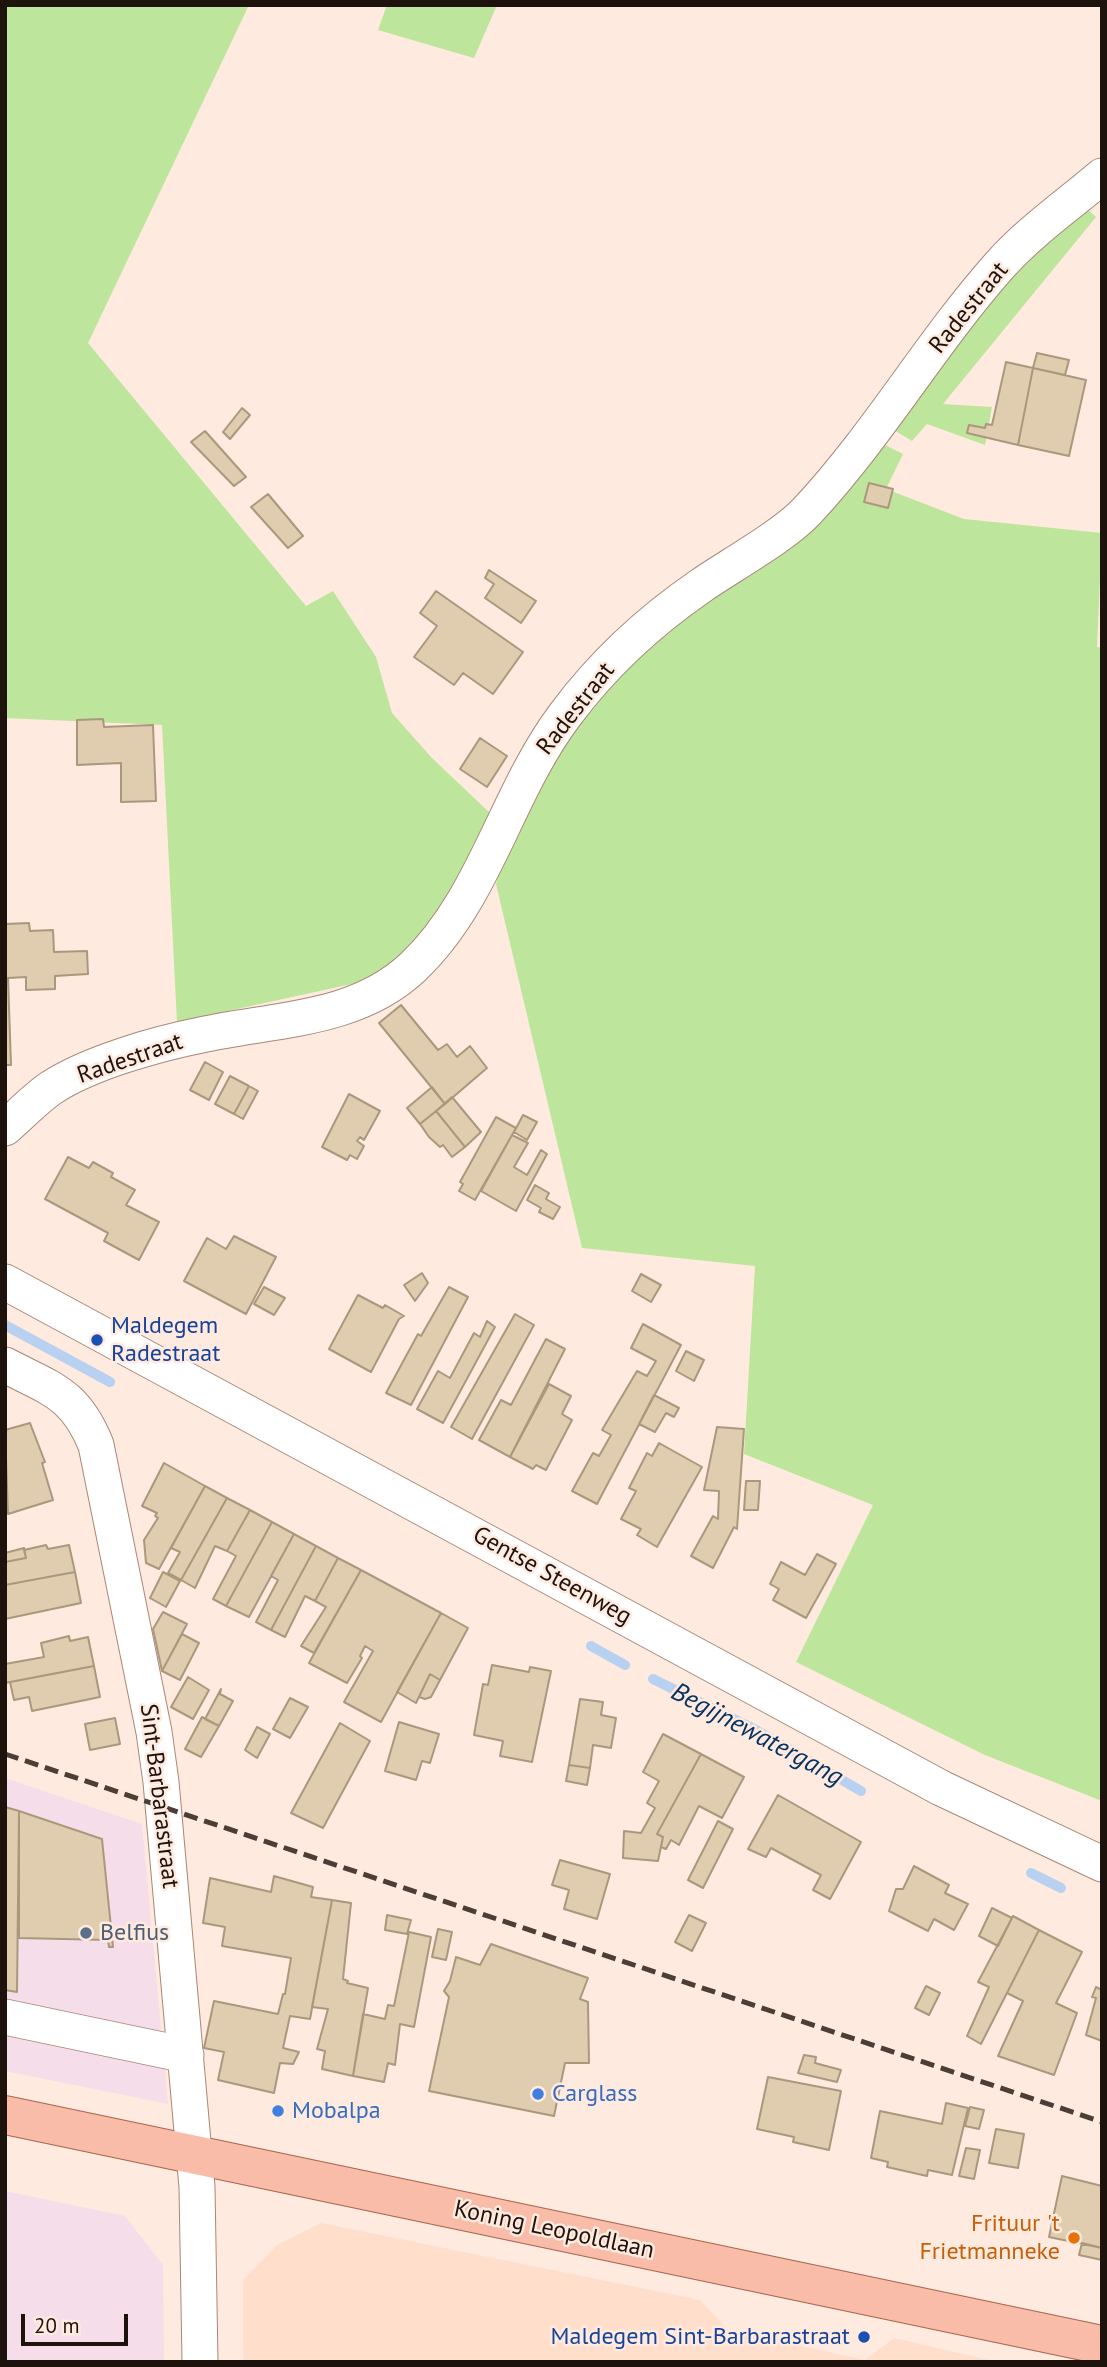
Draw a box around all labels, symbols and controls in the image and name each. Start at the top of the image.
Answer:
street label: Radestraat [923,256,1015,360]
street label: Radestraat [531,657,621,761]
street label: Radestraat [74,1028,186,1090]
place label: Maldegem Radestraat [111,1312,220,1368]
marker: Maldegem Radestraat [89,1332,105,1348]
street label: Gentse Steenweg [468,1521,636,1631]
water label: Begijnewatergang [666,1677,848,1793]
street label: Sint-Barbarastraat [133,1702,185,1890]
place label: Belfius [100,1919,169,1947]
marker: Belfius [78,1925,94,1941]
place label: Carglass [552,2080,637,2108]
marker: Carglass [530,2086,546,2102]
place label: Mobalpa [292,2097,381,2125]
marker: Mobalpa [270,2103,286,2119]
street label: Koning Leopoldlaan [451,2195,657,2265]
place label: Frituur 't Frietmanneke [919,2210,1060,2266]
marker: Frituur 't Frietmanneke [1066,2230,1082,2246]
scale bar [24,2300,131,2344]
text: 20 m [34,2312,80,2339]
place label: Maldegem Sint-Barbarastraat [551,2323,850,2351]
marker: Maldegem Sint-Barbarastraat [856,2329,872,2345]

